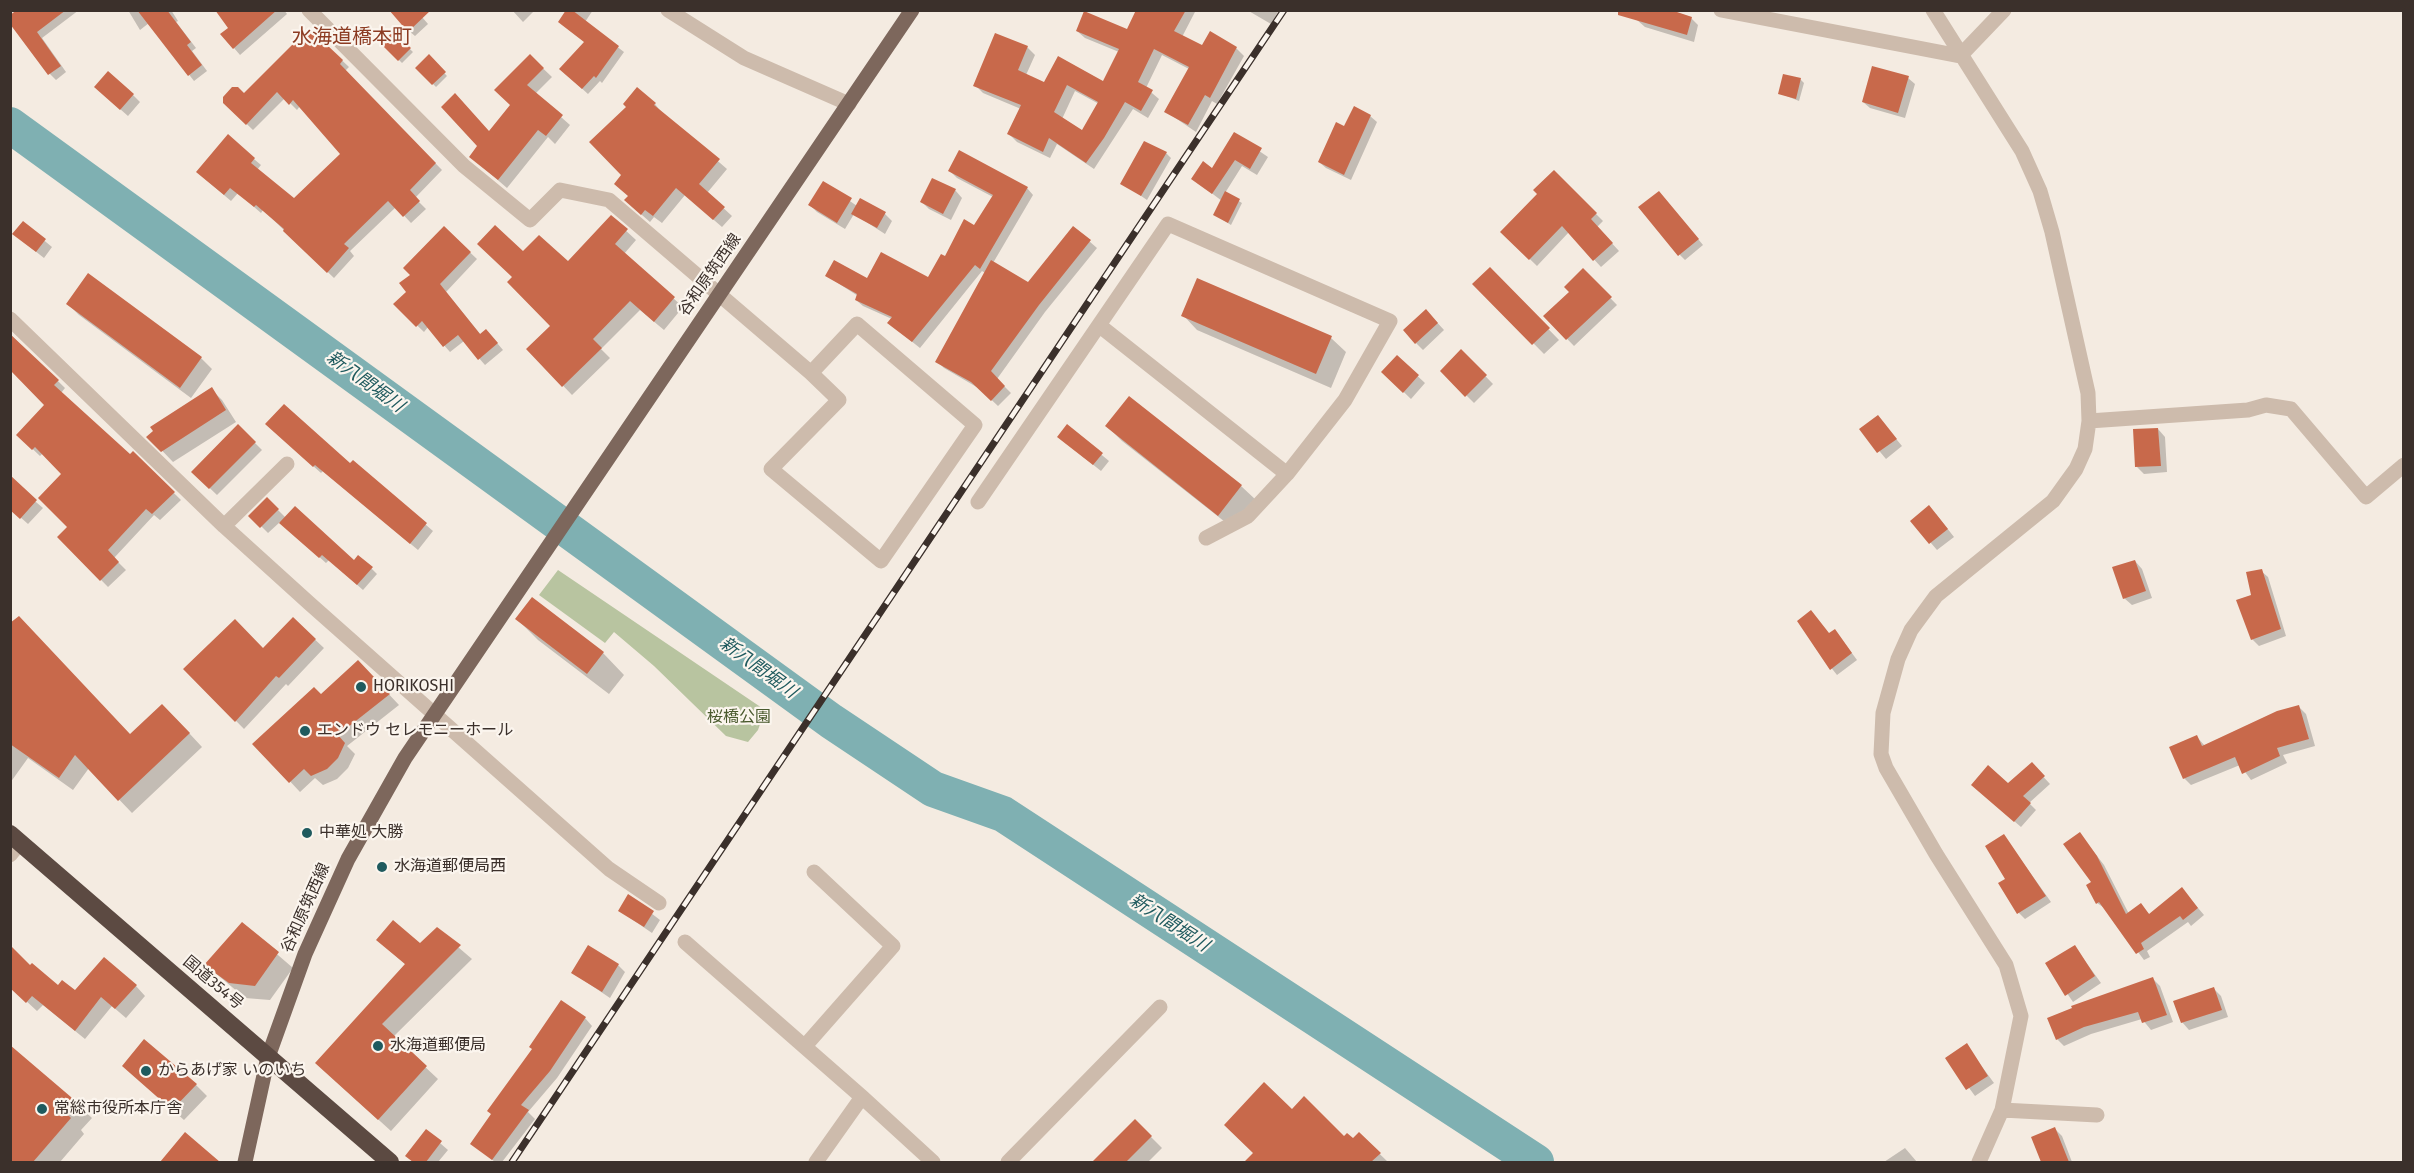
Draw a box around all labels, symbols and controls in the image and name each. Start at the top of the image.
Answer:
district label: 水海道橋本町 [292,25,412,49]
street label: 谷和原筑西線 [675,230,745,320]
water label: 新八間堀川 [322,347,408,417]
water label: 新八間堀川 [715,633,801,703]
place label: HORIKOSHI [373,677,454,697]
marker: HORIKOSHI [354,680,368,694]
park label: 桜橋公園 [707,708,771,728]
place label: エンドウ セレモニーホール [317,721,513,741]
marker: エンドウ セレモニーホール [298,724,312,738]
place label: 中華処 大勝 [319,823,403,843]
marker: 中華処 大勝 [300,826,314,840]
place label: 水海道郵便局西 [394,857,506,877]
street label: 谷和原筑西線 [278,860,334,956]
marker: 水海道郵便局西 [375,860,389,874]
water label: 新八間堀川 [1125,889,1213,957]
street label: 国道354号 [179,952,247,1014]
place label: 水海道郵便局 [390,1036,486,1056]
marker: 水海道郵便局 [371,1039,385,1053]
place label: からあげ家 いのいち [158,1061,306,1081]
marker: からあげ家 いのいち [139,1064,153,1078]
place label: 常総市役所本庁舎 [54,1099,182,1119]
marker: 常総市役所本庁舎 [35,1102,49,1116]

